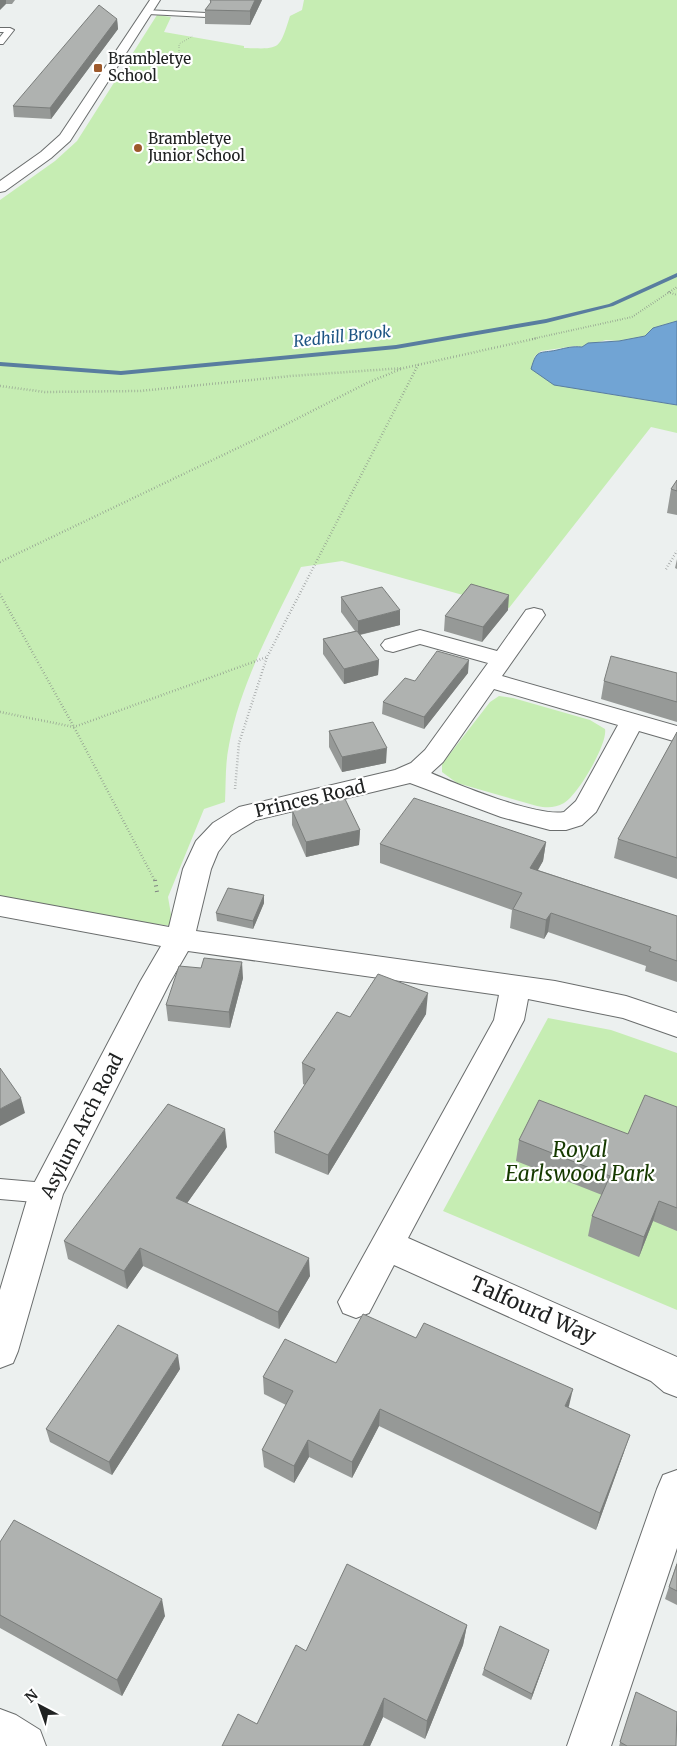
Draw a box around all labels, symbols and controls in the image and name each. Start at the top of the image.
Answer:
place label: Brambletye School [108,49,191,85]
marker: Brambletye School [92,62,104,74]
place label: Brambletye Junior School [147,129,245,165]
marker: Brambletye Junior School [132,142,144,154]
water label: Redhill Brook [292,321,392,351]
street label: Princes Road [252,775,368,822]
street label: Asylum Arch Road [35,1049,128,1203]
park label: Royal Earlswood Park [505,1136,656,1187]
street label: Talfourd Way [466,1270,601,1350]
north arrow [15,1681,65,1731]
text: N [21,1686,42,1707]

